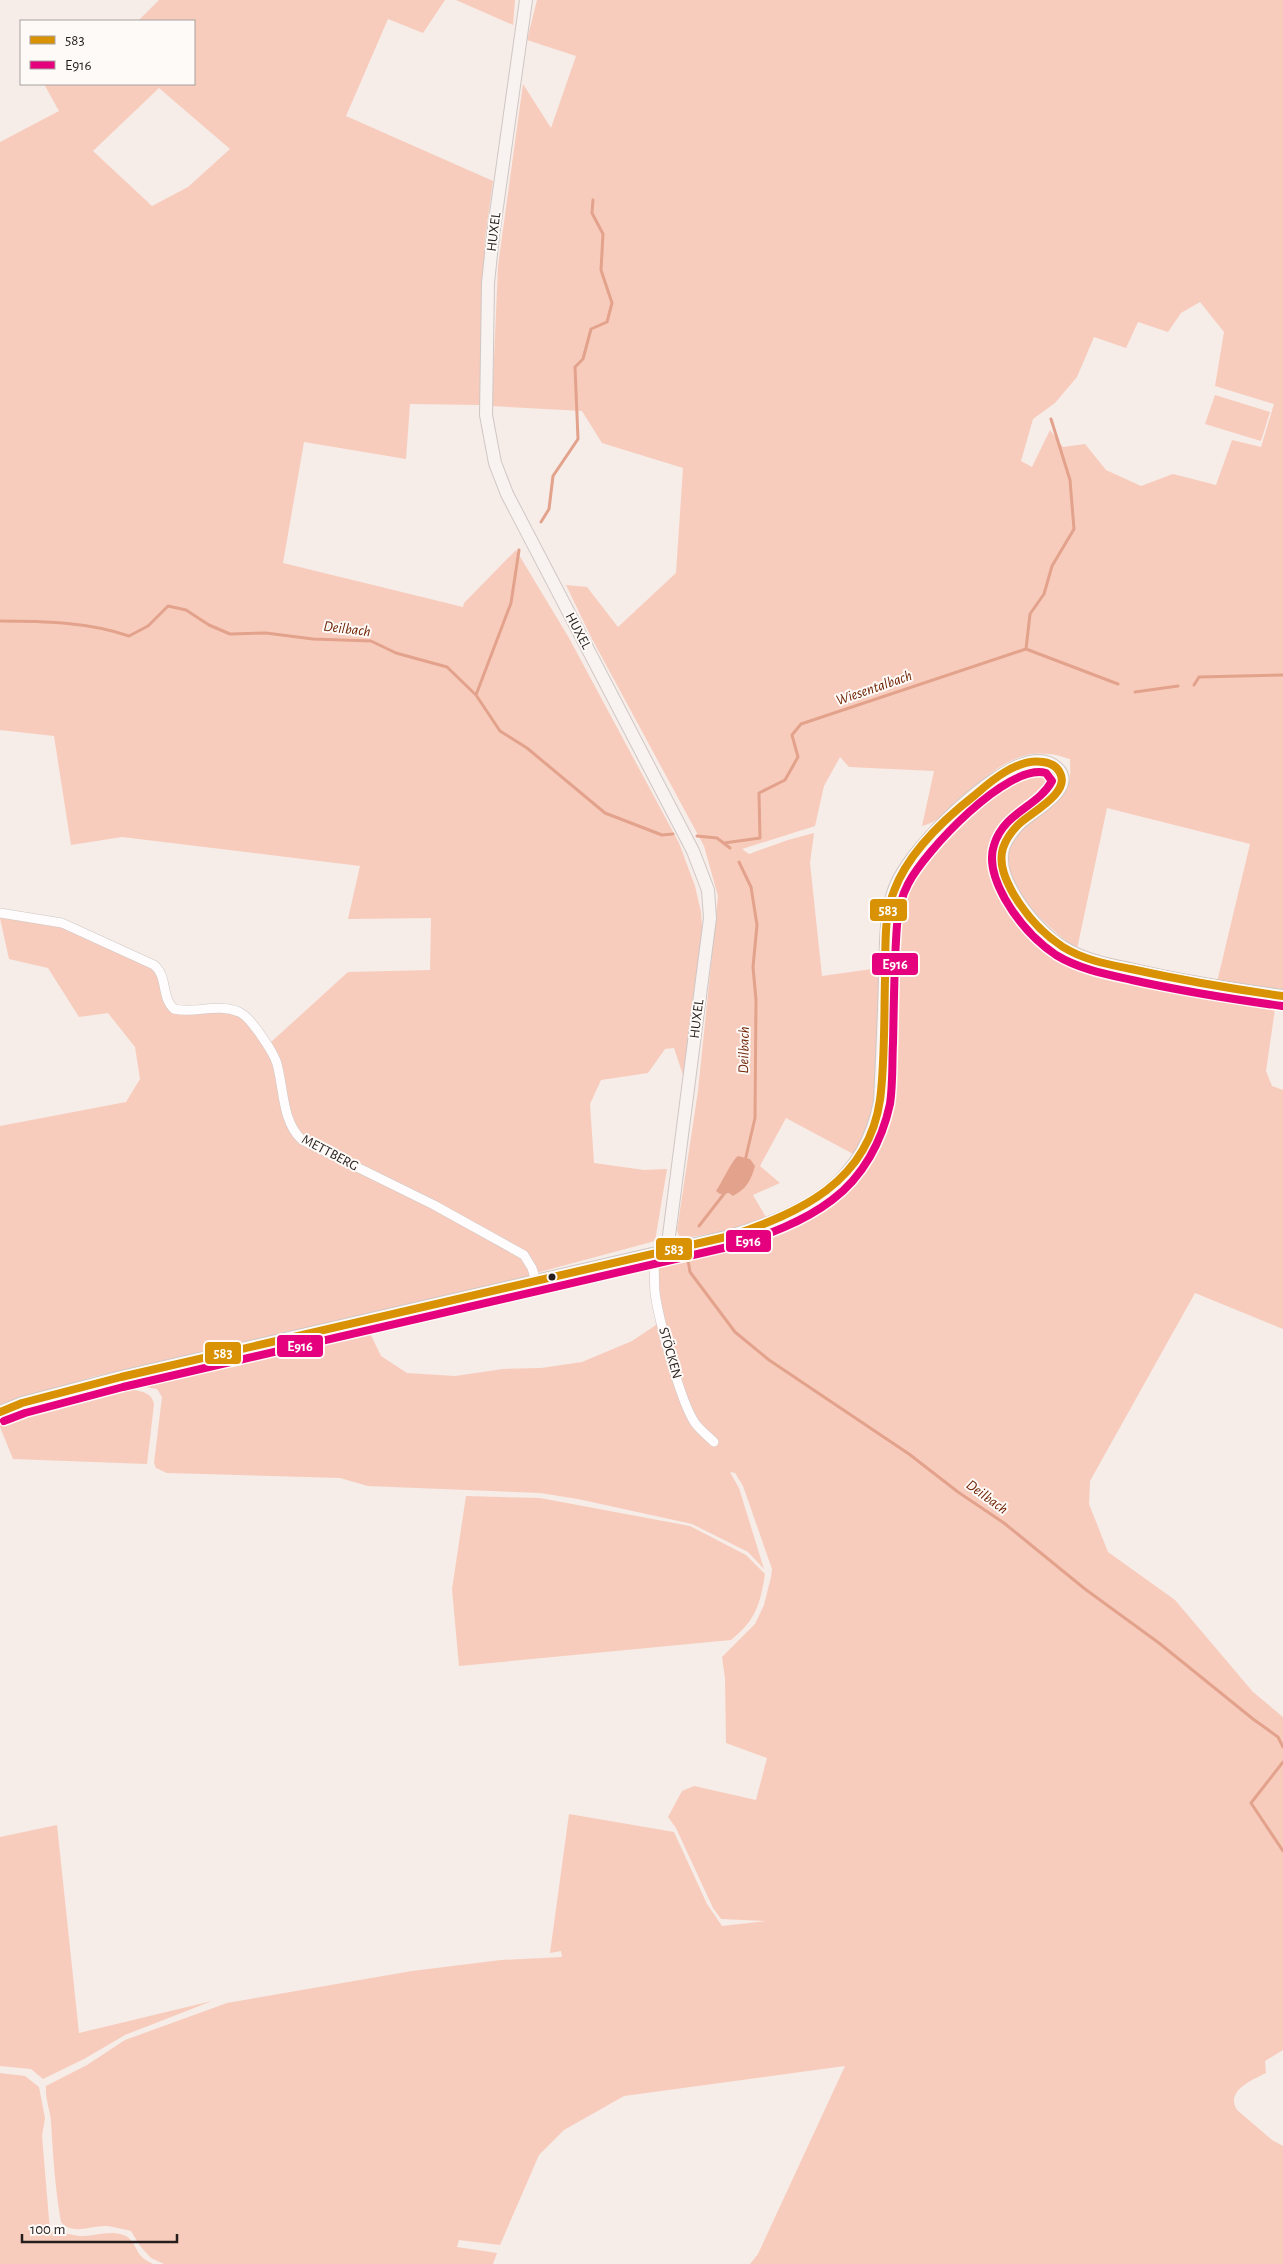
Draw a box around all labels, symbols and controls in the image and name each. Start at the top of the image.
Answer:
legend [20,20,195,85]
text: 583 [65,33,85,48]
text: E916 [65,58,92,73]
street label: HUXEL [485,212,503,252]
street label: HUXEL [563,610,593,652]
water label: Deilbach [323,619,371,639]
water label: Wiesentalbach [834,668,914,708]
line badge: 583 [869,898,908,922]
text: 583 [879,904,897,918]
line badge: E916 [871,952,919,976]
text: E916 [882,958,908,972]
street label: HUXEL [688,999,706,1039]
water label: Deilbach [736,1026,752,1074]
street label: METTBERG [299,1132,361,1174]
line badge: E916 [725,1229,772,1253]
text: E916 [735,1235,761,1249]
line badge: 583 [655,1237,693,1261]
text: 583 [665,1243,683,1257]
unlabelled marker [547,1272,557,1282]
street label: STÖCKEN [656,1325,687,1380]
line badge: E916 [276,1334,324,1358]
text: E916 [287,1340,313,1354]
line badge: 583 [204,1341,242,1365]
text: 583 [214,1347,232,1361]
water label: Deilbach [963,1477,1011,1517]
scale bar [22,2212,178,2244]
text: 100 m [30,2222,65,2237]

